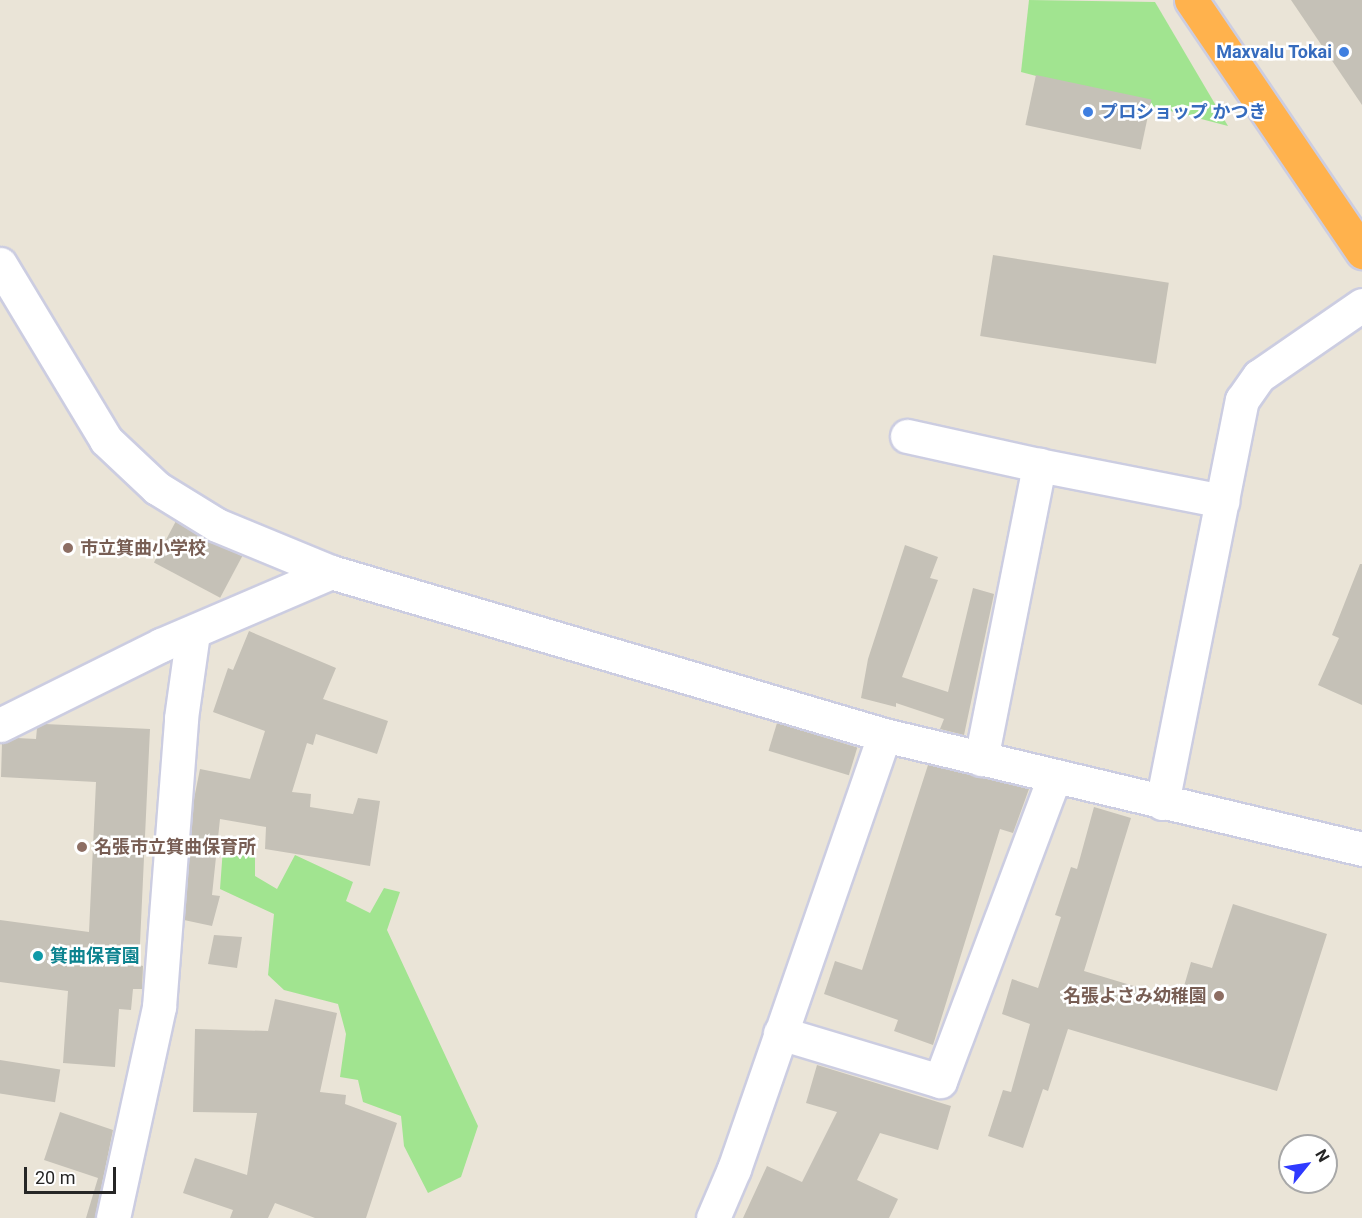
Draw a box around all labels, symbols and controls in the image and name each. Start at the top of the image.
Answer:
place label: Maxvalu Tokai [1216,41,1332,63]
marker: Maxvalu Tokai [1337,45,1351,59]
place label: プロショップ かつき [1100,101,1266,123]
marker: プロショップ かつき [1081,105,1095,119]
place label: 市立箕曲小学校 [80,537,206,559]
marker: 市立箕曲小学校 [61,541,75,555]
place label: 名張市立箕曲保育所 [94,836,256,858]
marker: 名張市立箕曲保育所 [75,840,89,854]
place label: 箕曲保育園 [50,945,140,967]
marker: 箕曲保育園 [31,949,45,963]
place label: 名張よさみ幼稚園 [1063,985,1207,1007]
marker: 名張よさみ幼稚園 [1212,989,1226,1003]
north arrow [1278,1134,1338,1194]
text: N [1311,1146,1333,1165]
scale bar [27,1155,118,1193]
text: 20 m [35,1167,75,1188]

